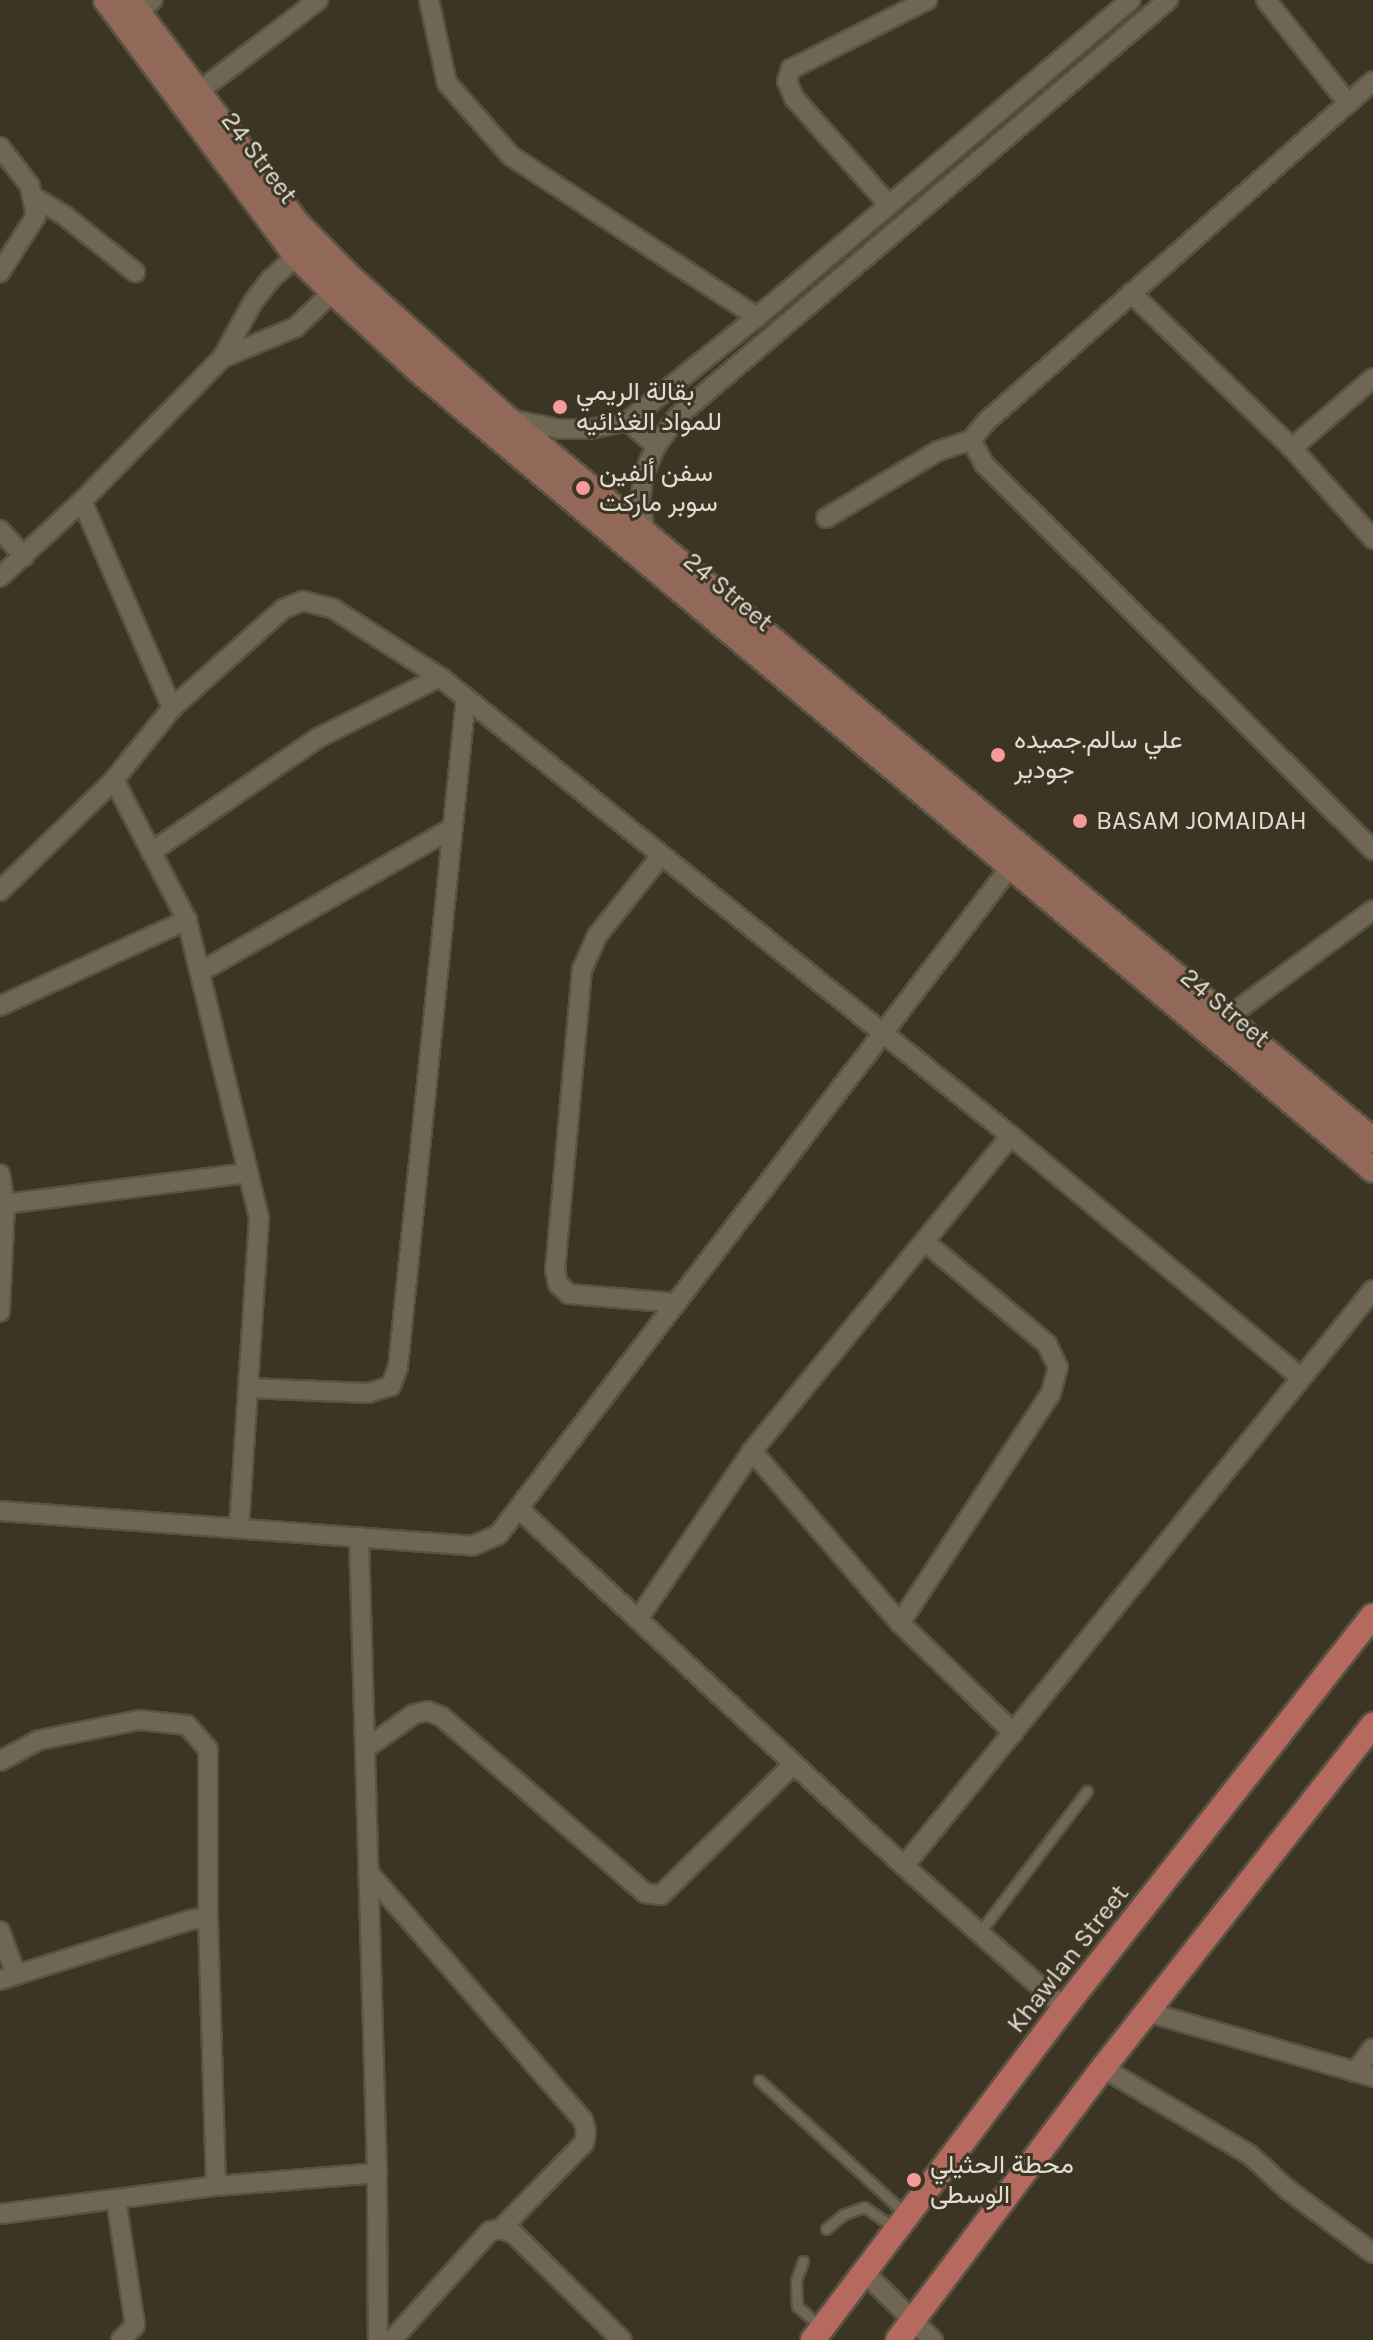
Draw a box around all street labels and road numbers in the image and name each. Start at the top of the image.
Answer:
street label: 24 Street [214,106,304,210]
street label: 24 Street [677,546,779,638]
street label: 24 Street [1174,962,1276,1054]
street label: Khawlan Street [1000,1879,1136,2039]

